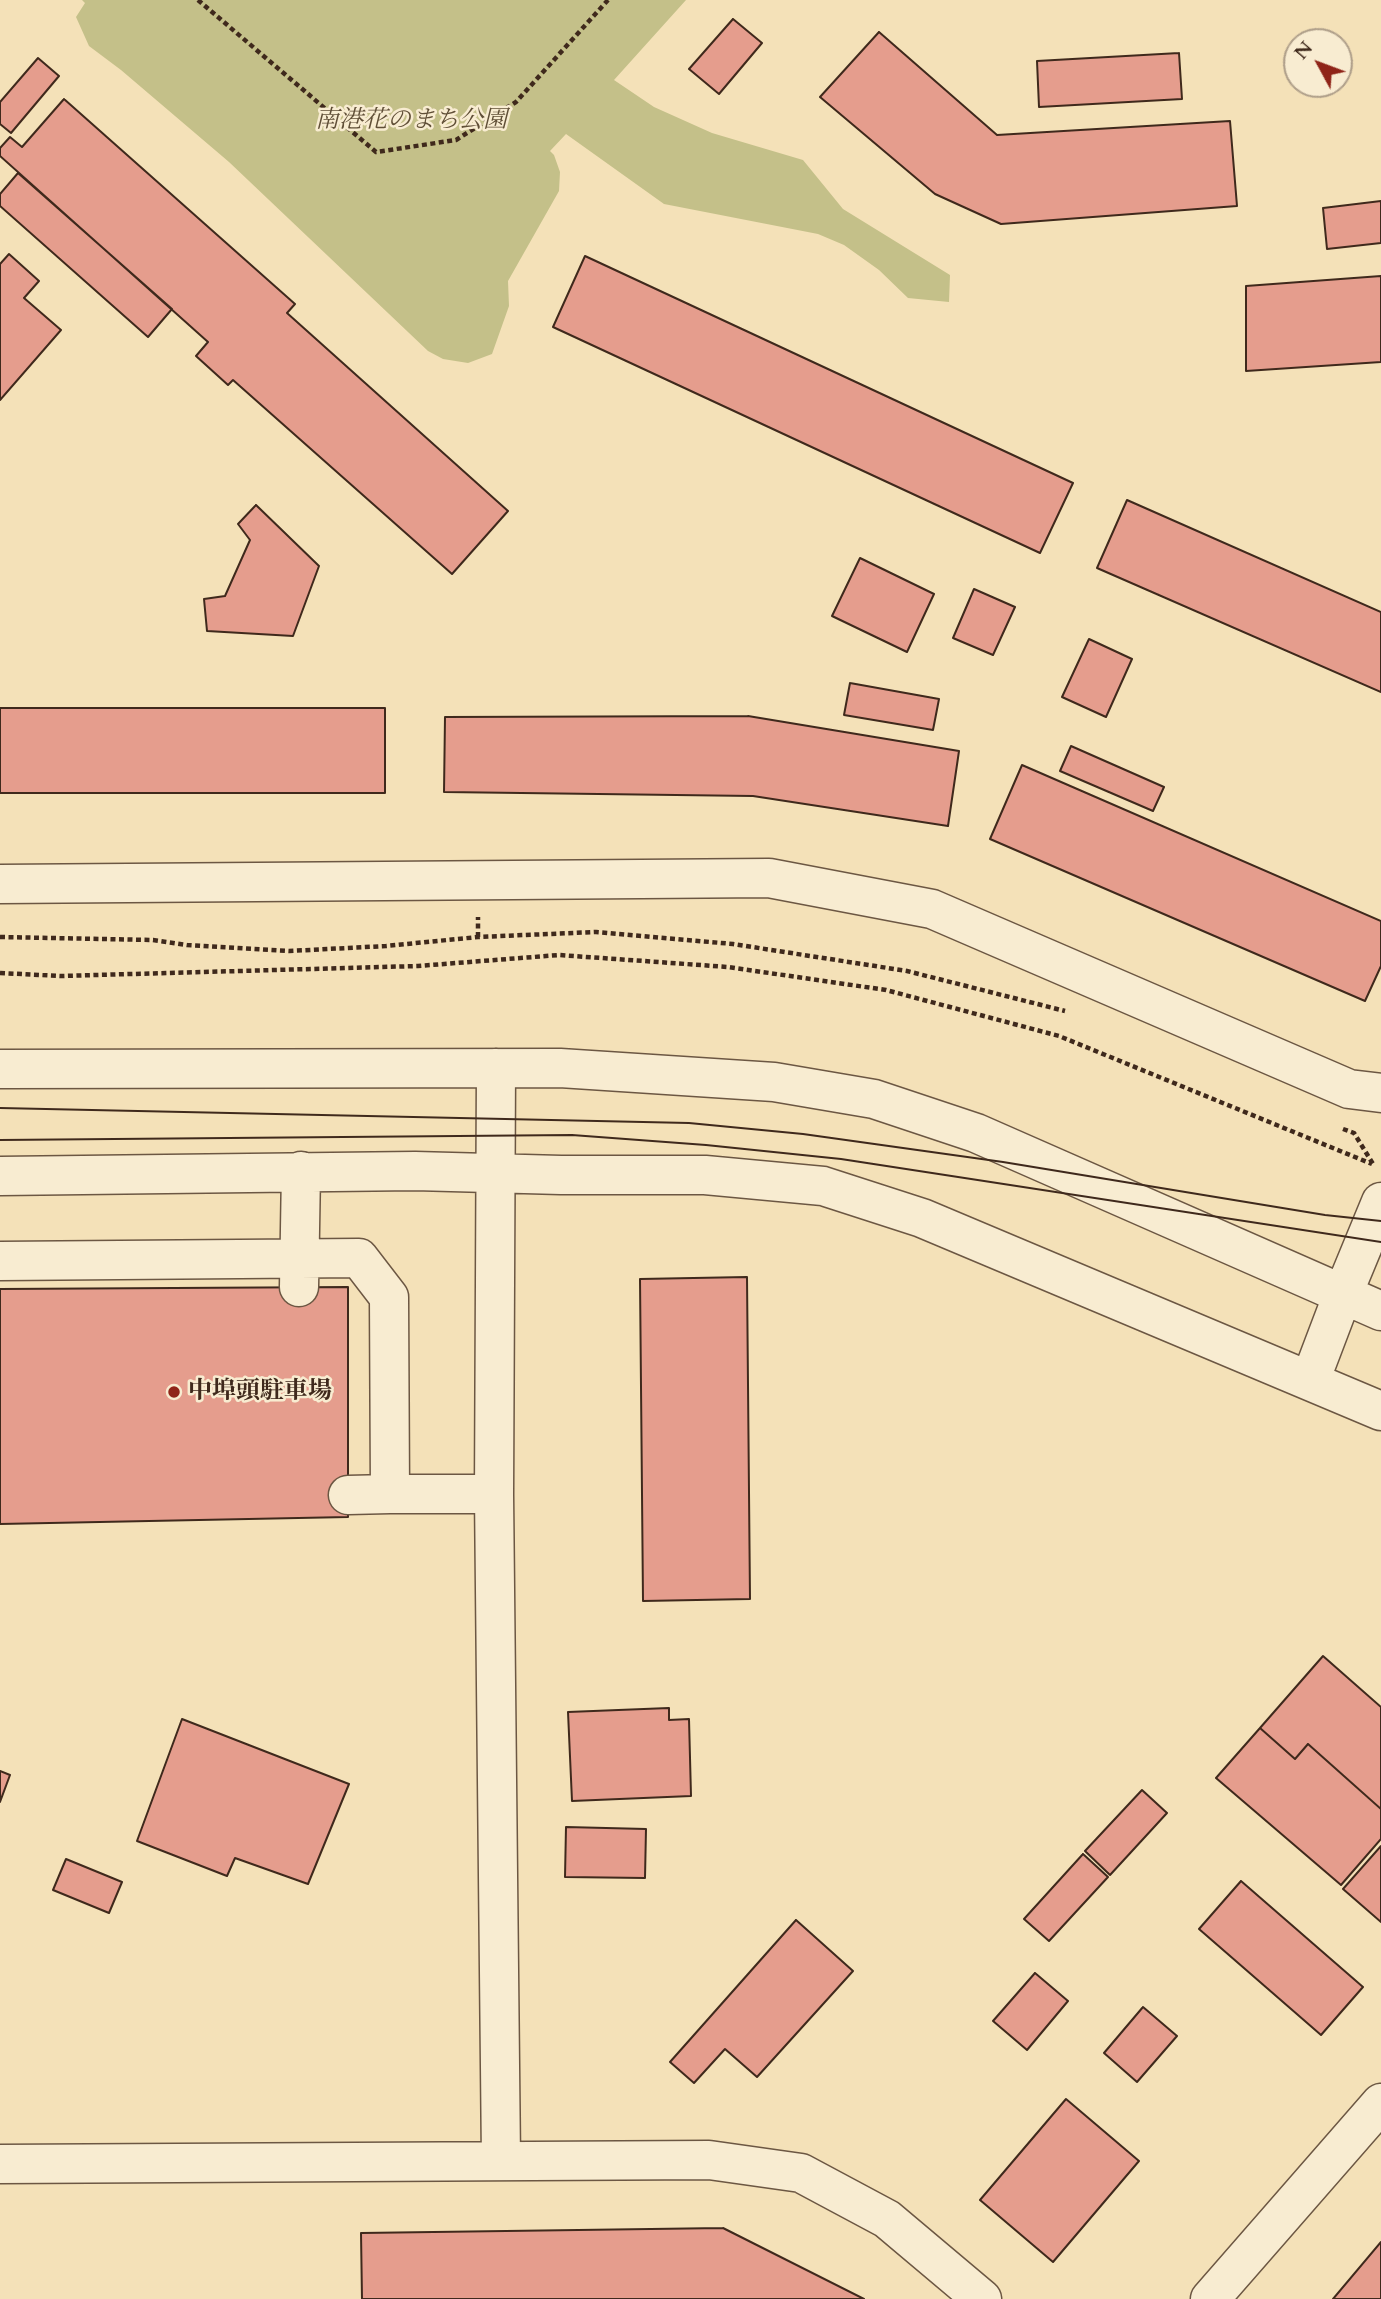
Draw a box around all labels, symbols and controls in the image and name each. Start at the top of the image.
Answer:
north arrow [1283,28,1353,98]
text: N [1288,36,1319,65]
park label: 南港花のまち公園 [315,107,507,135]
place label: 中埠頭駐車場 [188,1378,332,1406]
marker: 中埠頭駐車場 [166,1384,182,1400]

